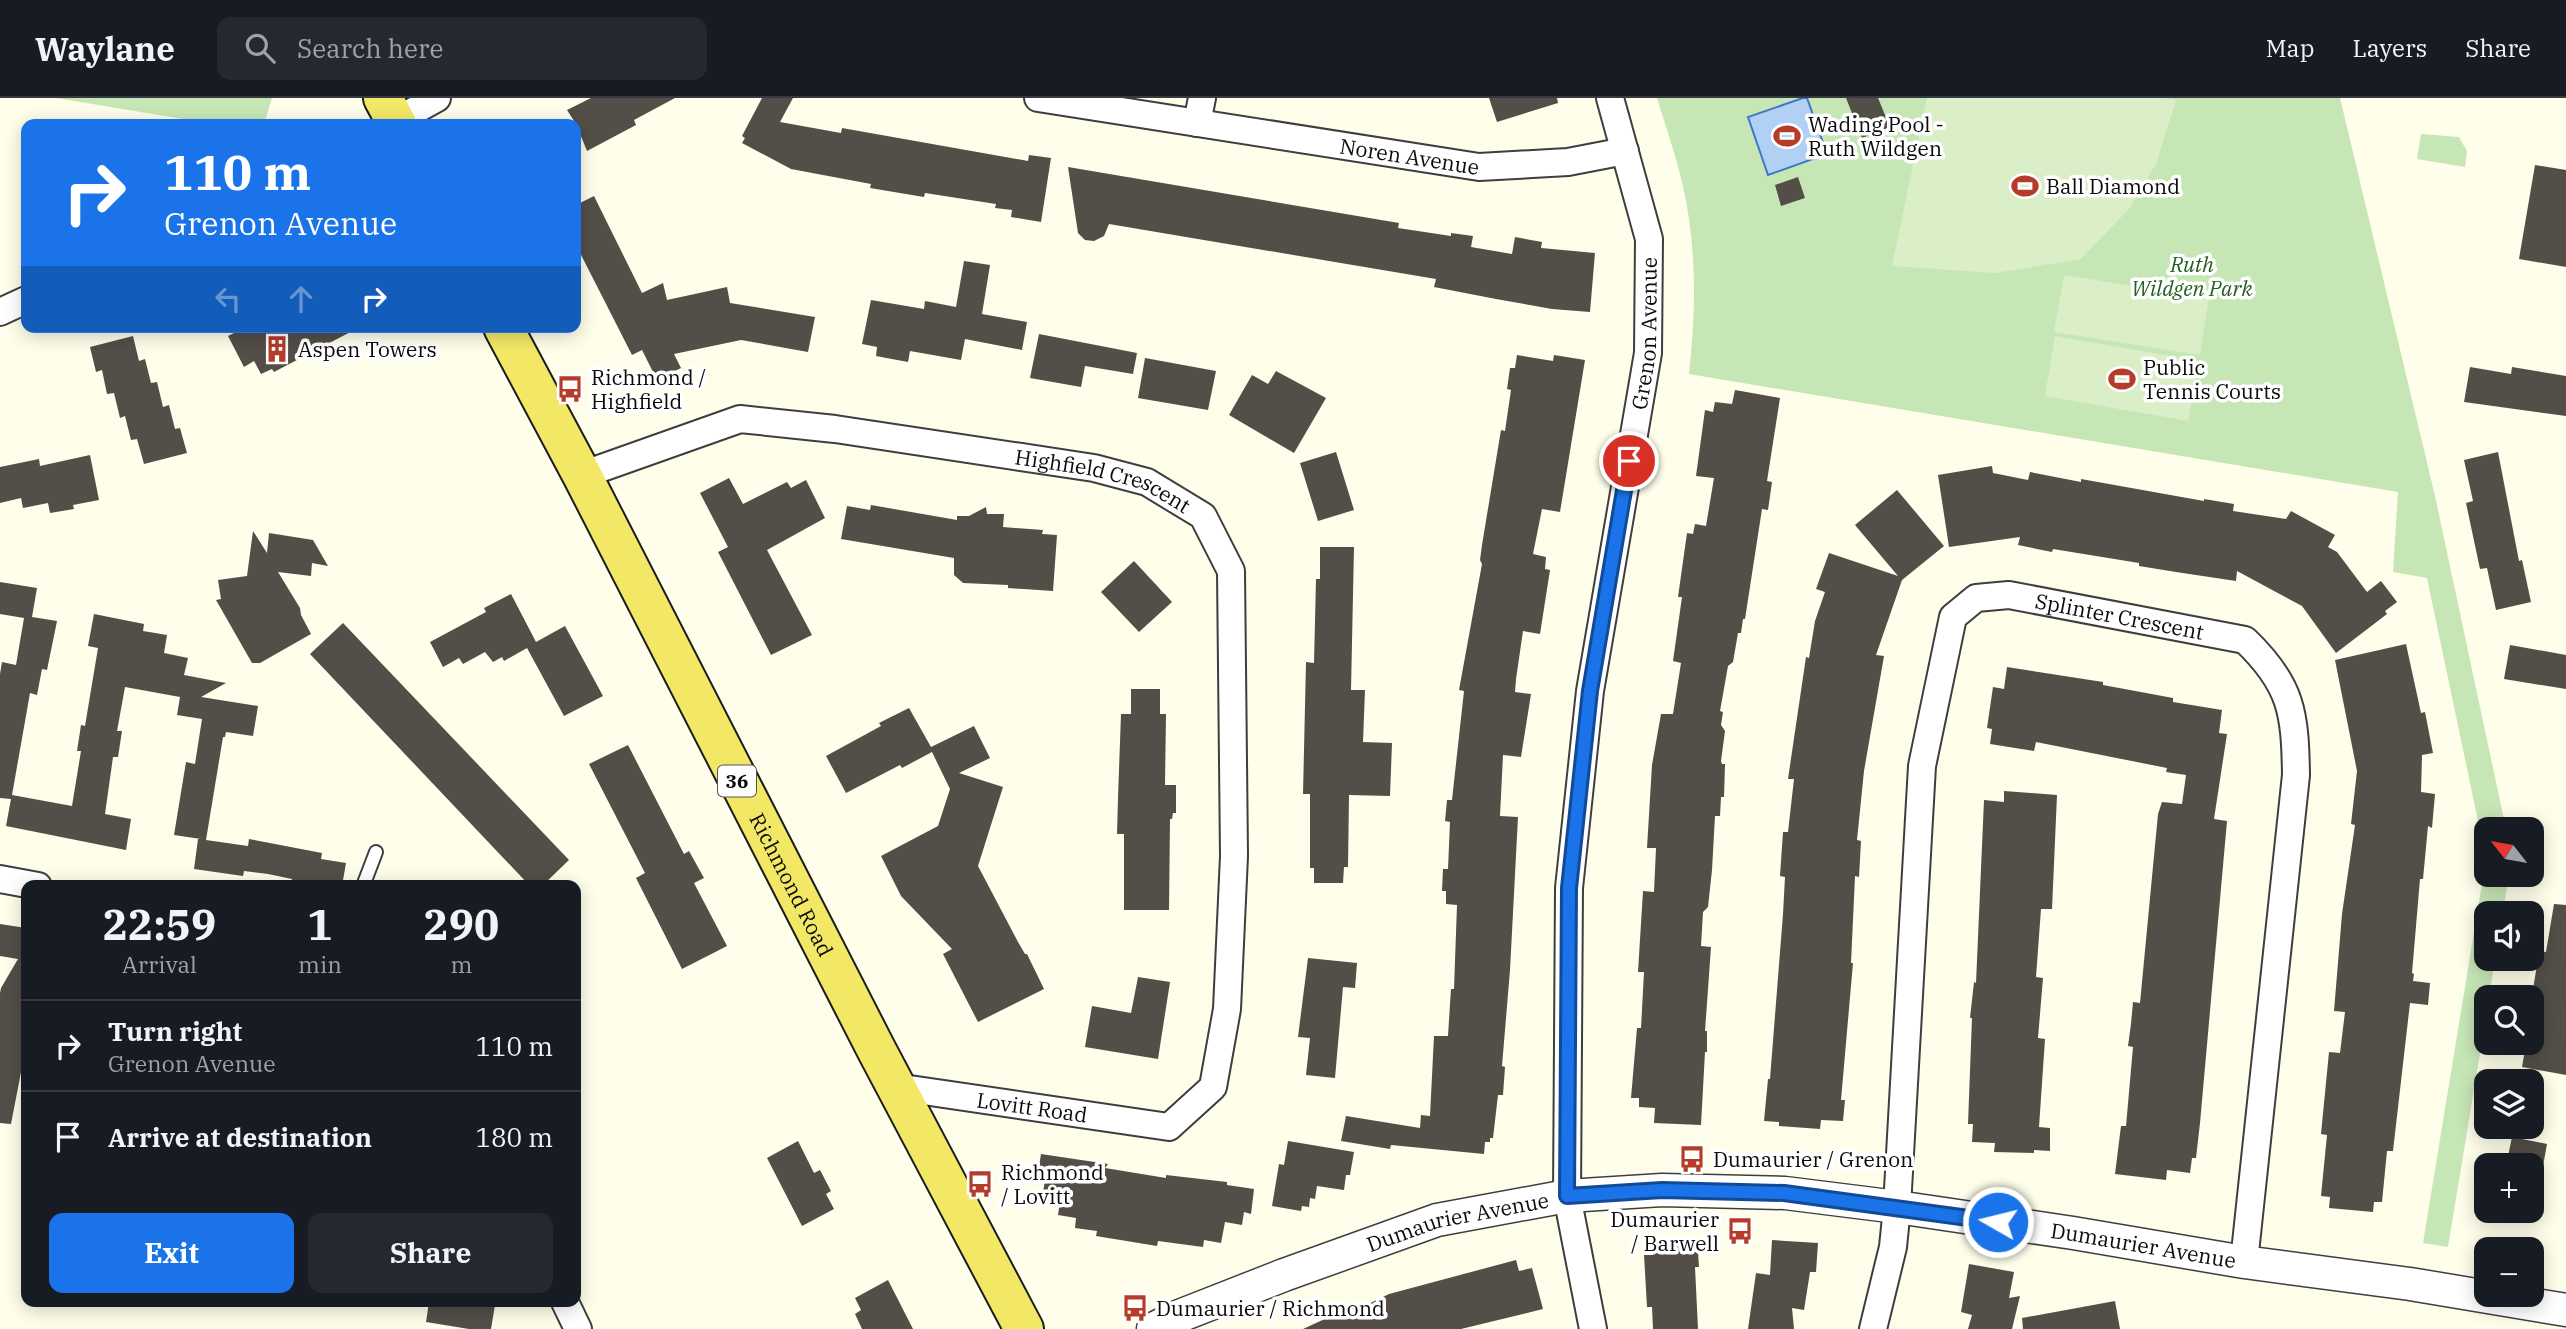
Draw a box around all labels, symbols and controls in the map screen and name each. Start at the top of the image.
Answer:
search box [217,17,707,80]
text: Waylane [35,27,175,70]
icon: search [241,29,279,67]
text: Search here [297,31,443,65]
text: Map [2266,32,2314,64]
text: Layers [2352,32,2427,64]
text: Share [2465,32,2531,64]
place label: Wading Pool - Ruth Wildgen [1808,110,1944,162]
sports icon: Wading Pool - Ruth Wildgen [1772,121,1802,151]
street label: Noren Avenue [1338,131,1481,181]
text: 110 m [164,140,311,203]
icon: right [49,147,140,238]
sports icon: Ball Diamond [2010,171,2040,201]
place label: Ball Diamond [2046,172,2180,200]
text: Grenon Avenue [164,202,397,244]
park label: Ruth Wildgen Park [2131,250,2254,302]
street label: Grenon Avenue [1625,257,1663,412]
icon: left [209,280,247,318]
icon: ahead [282,280,320,318]
icon: right [355,280,393,318]
building icon: Aspen Towers [262,334,292,364]
place label: Aspen Towers [298,335,437,363]
place label: Public Tennis Courts [2143,353,2281,405]
place label: Richmond / Highfield [591,363,706,415]
sports icon: Public Tennis Courts [2107,364,2137,394]
bus stop icon: Richmond / Highfield [555,374,585,404]
pin [1599,431,1659,491]
street label: Highfield Crescent [1013,442,1196,519]
icon: arrive [1610,442,1648,480]
street label: Splinter Crescent [2033,586,2206,646]
road number: 36 [718,766,756,796]
street label: Richmond Road [743,808,840,961]
north arrow [2474,817,2544,887]
map controls [2474,817,2544,1307]
text: 22:59 [103,897,216,952]
text: 1 [307,897,333,952]
text: 290 [424,897,499,952]
button: sound [2474,901,2544,971]
text: Arrival [122,949,197,979]
text: min [298,949,342,979]
text: m [450,949,472,979]
button: search [2474,985,2544,1055]
text: Turn right [108,1014,242,1048]
icon: right [49,1027,87,1065]
text: 110 m [475,1029,553,1063]
text: Grenon Avenue [108,1048,276,1078]
button: layers [2474,1069,2544,1139]
street label: Lovitt Road [975,1085,1089,1129]
icon: arrive [49,1118,87,1156]
text: Arrive at destination [108,1120,372,1154]
text: 180 m [475,1120,553,1154]
bus stop icon: Dumaurier / Grenon [1677,1144,1707,1174]
place label: Dumaurier / Grenon [1713,1145,1914,1173]
button: + [2474,1153,2544,1223]
place label: Richmond / Lovitt [1001,1158,1104,1210]
bus stop icon: Richmond / Lovitt [965,1169,995,1199]
position arrow [1961,1185,2035,1259]
street label: Dumaurier Avenue [1363,1186,1551,1258]
place label: Dumaurier / Barwell [1610,1205,1720,1257]
button: Exit [49,1213,294,1293]
button: Share [308,1213,553,1293]
bus stop icon: Dumaurier / Barwell [1725,1216,1755,1246]
street label: Dumaurier Avenue [2049,1216,2238,1274]
button: − [2474,1237,2544,1307]
bus stop icon: Dumaurier / Richmond [1120,1293,1150,1323]
place label: Dumaurier / Richmond [1156,1294,1385,1322]

